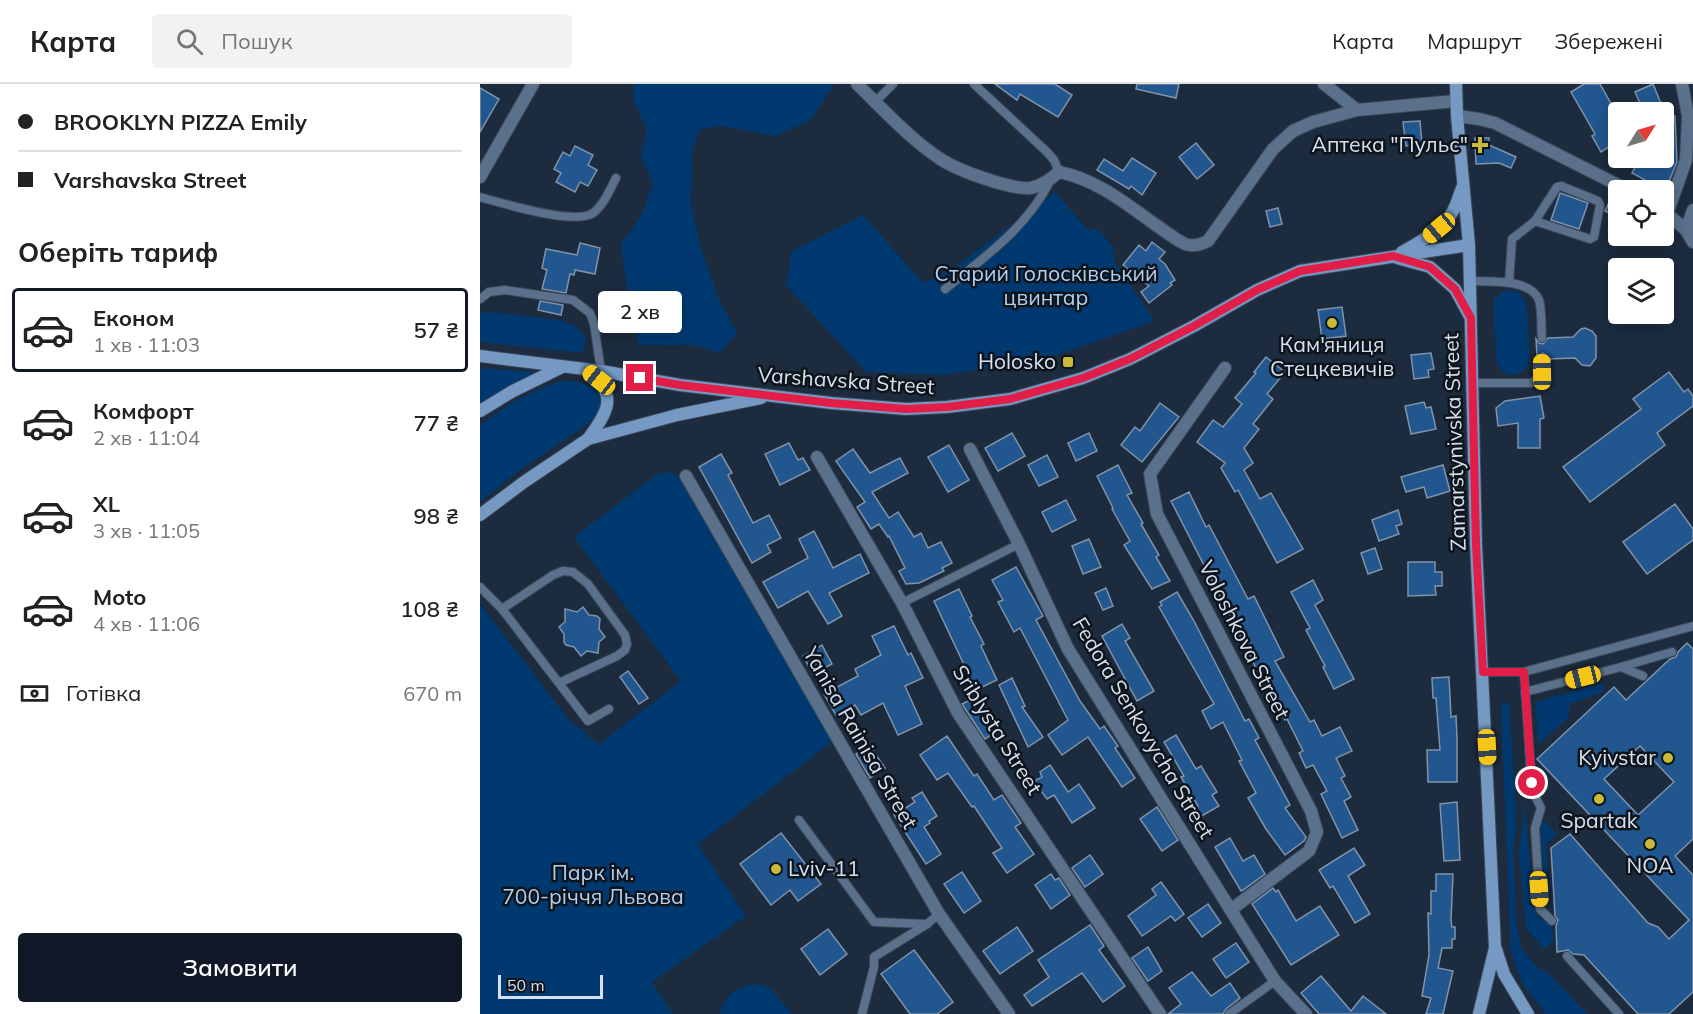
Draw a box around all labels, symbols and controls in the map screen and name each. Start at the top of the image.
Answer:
search box [152,14,572,68]
text: Карта [30,24,116,59]
icon: search [173,25,206,58]
text: Пошук [221,27,292,55]
text: Карта [1332,28,1394,54]
text: Маршрут [1427,28,1522,54]
text: Збережені [1555,28,1663,54]
north arrow [1608,102,1674,168]
map controls [1608,102,1674,324]
text: BROOKLYN PIZZA Emily [54,108,307,136]
place label: Аптека "Пульс" [1312,131,1468,157]
marker: Аптека "Пульс" [1473,138,1487,152]
text: Varshavska Street [54,166,246,194]
button: locate [1608,180,1674,246]
car [1419,210,1459,246]
text: Оберіть тариф [18,235,218,269]
button: layers [1608,258,1674,324]
park label: Старий Голосківський цвинтар [935,260,1157,310]
callout: 2 хв [598,291,682,333]
text: 2 хв [620,299,660,324]
icon: car [21,303,75,357]
text: Економ [93,304,174,332]
text: 57 ₴ [414,316,459,344]
marker: Кам'яниця Стецкевичів [1325,316,1339,330]
place label: Кам'яниця Стецкевичів [1270,331,1394,381]
text: 1 хв · 11:03 [93,332,200,357]
street label: Zamarstynivska Street [1437,333,1471,551]
place label: Holosko [978,348,1056,374]
car [1533,354,1551,390]
marker: Holosko [1061,355,1075,369]
street label: Varshavska Street [757,361,935,399]
car [579,362,619,398]
route end [626,364,653,391]
icon: car [21,396,75,450]
text: Комфорт [93,397,194,425]
text: 77 ₴ [414,409,459,437]
text: 2 хв · 11:04 [93,425,200,450]
icon: car [21,489,75,543]
text: XL [93,490,120,518]
text: 98 ₴ [414,502,459,530]
text: 3 хв · 11:05 [93,518,200,543]
street label: Voloshkova Street [1194,556,1296,723]
icon: car [21,582,75,636]
text: Moto [93,583,146,611]
text: 108 ₴ [400,595,459,623]
text: 4 хв · 11:06 [93,611,200,636]
street label: Fedora Senkovycha Street [1067,612,1220,843]
street label: Yanisa Rainisa Street [798,641,924,833]
street label: Sriblysta Street [948,660,1048,799]
car [1563,664,1603,690]
icon: cash [18,677,51,710]
text: Готівка [66,679,141,707]
text: 670 m [403,681,462,706]
car [1477,729,1497,765]
place label: Kyivstar [1578,744,1656,770]
marker: Kyivstar [1661,751,1675,765]
route start [1518,769,1545,796]
marker: Spartak [1592,792,1606,806]
place label: Spartak [1560,807,1638,833]
marker: NOA [1643,837,1657,851]
place label: NOA [1626,852,1674,878]
place label: Lviv-11 [788,855,860,881]
park label: Парк ім. 700-річчя Львова [502,859,684,909]
marker: Lviv-11 [769,862,783,876]
car [1529,870,1549,908]
button: Замовити [18,933,462,1002]
scale bar [498,972,603,1000]
text: 50 m [507,975,544,995]

